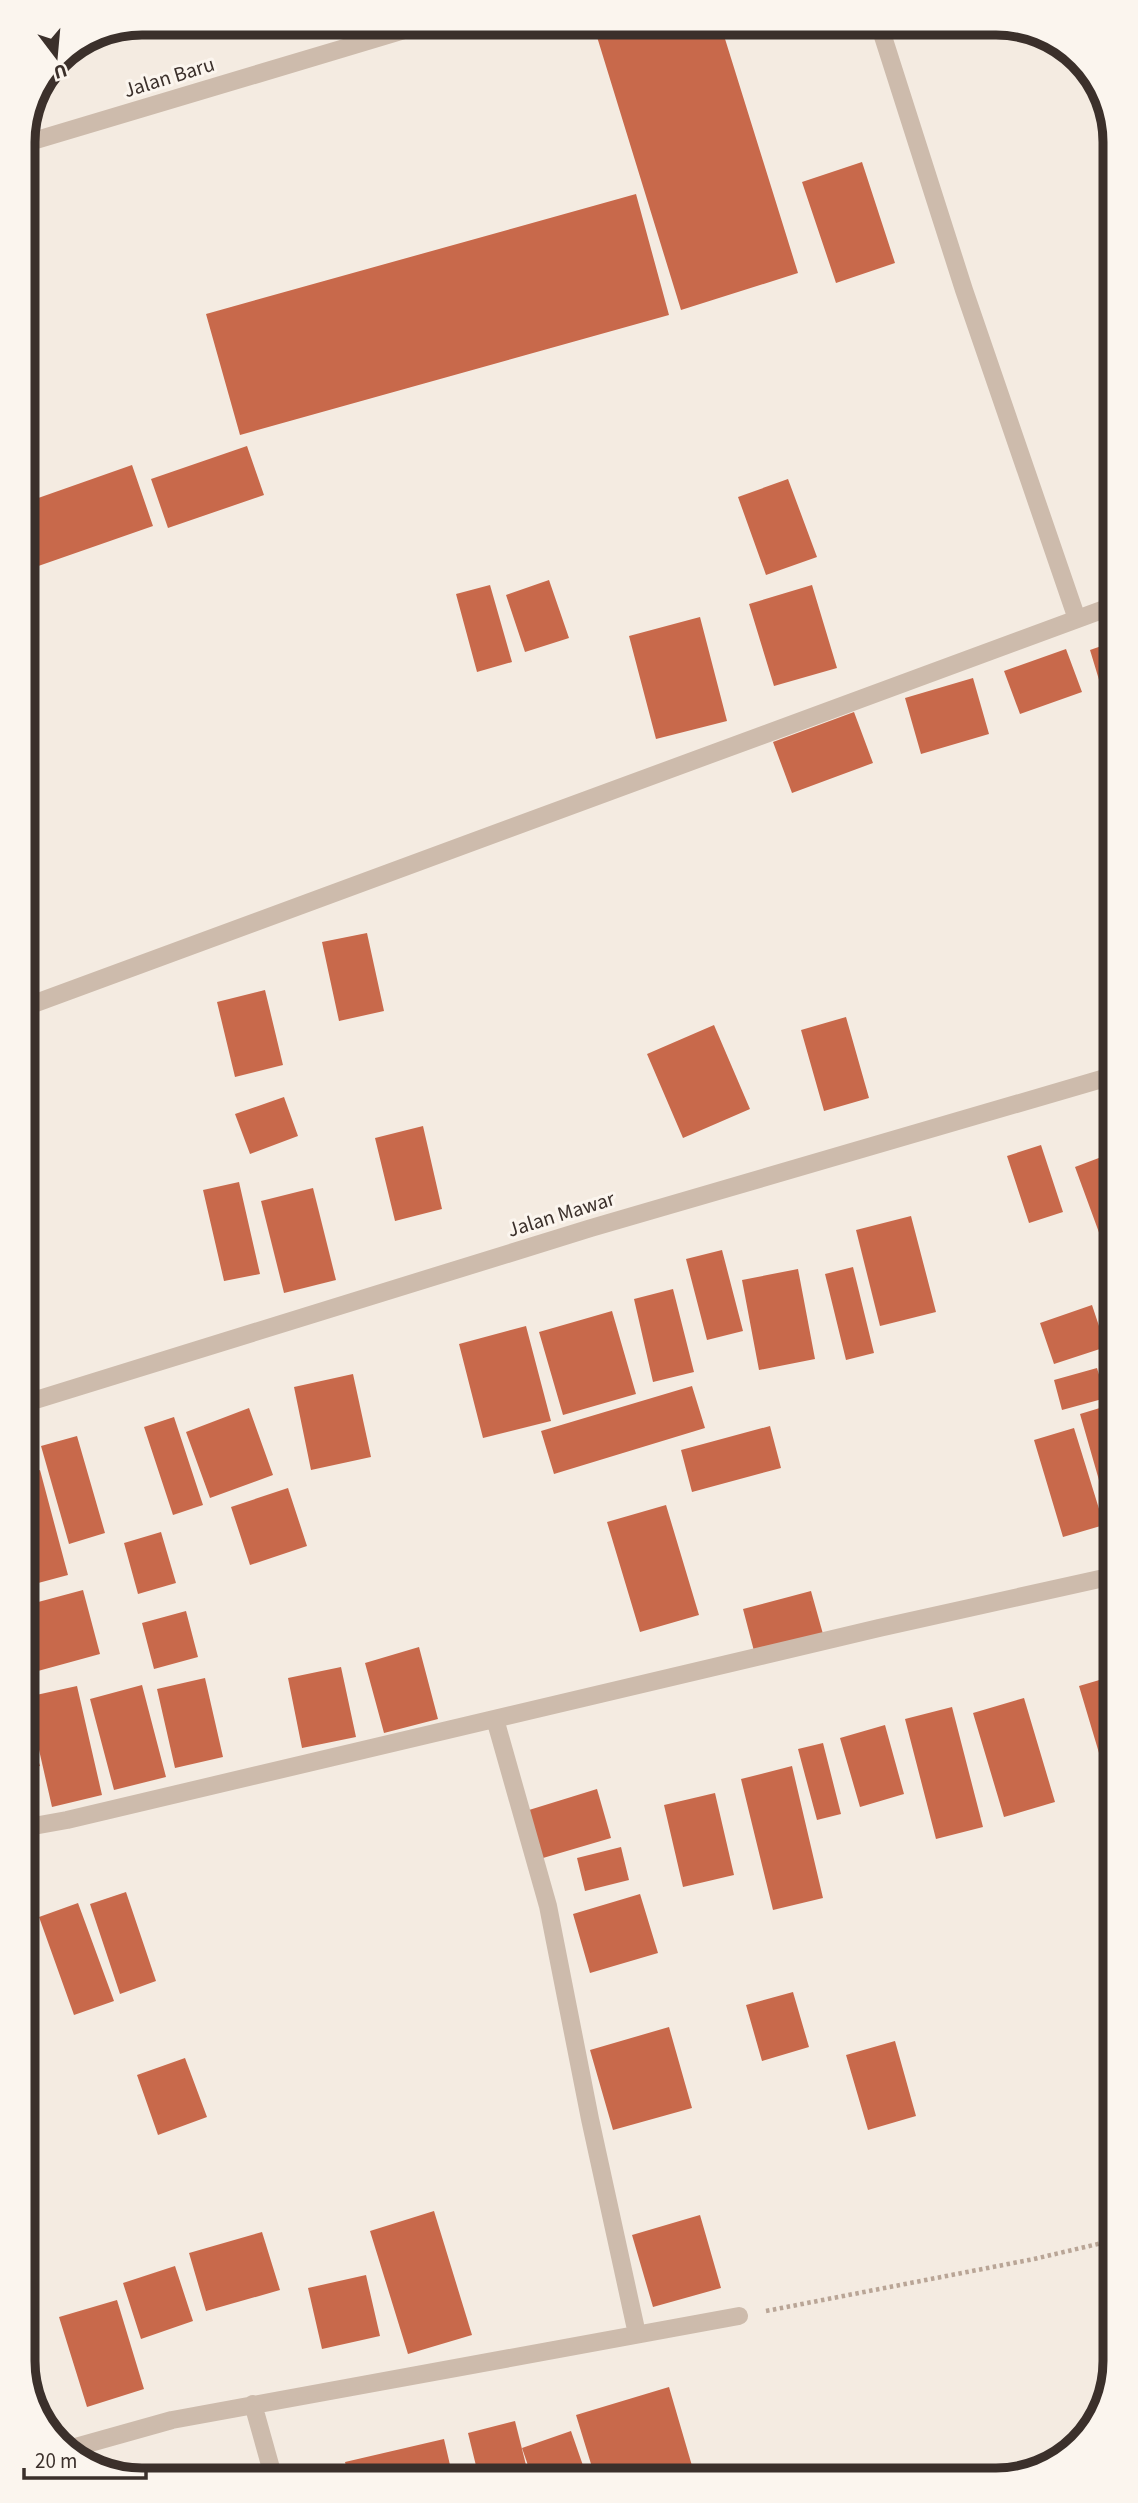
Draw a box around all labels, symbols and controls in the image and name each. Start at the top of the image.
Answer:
north arrow [21,21,91,91]
street label: Jalan Baru [120,49,218,105]
text: U [50,56,70,86]
street label: Jalan Mawar [504,1183,619,1245]
scale bar [24,2436,147,2480]
text: 20 m [35,2446,77,2476]

